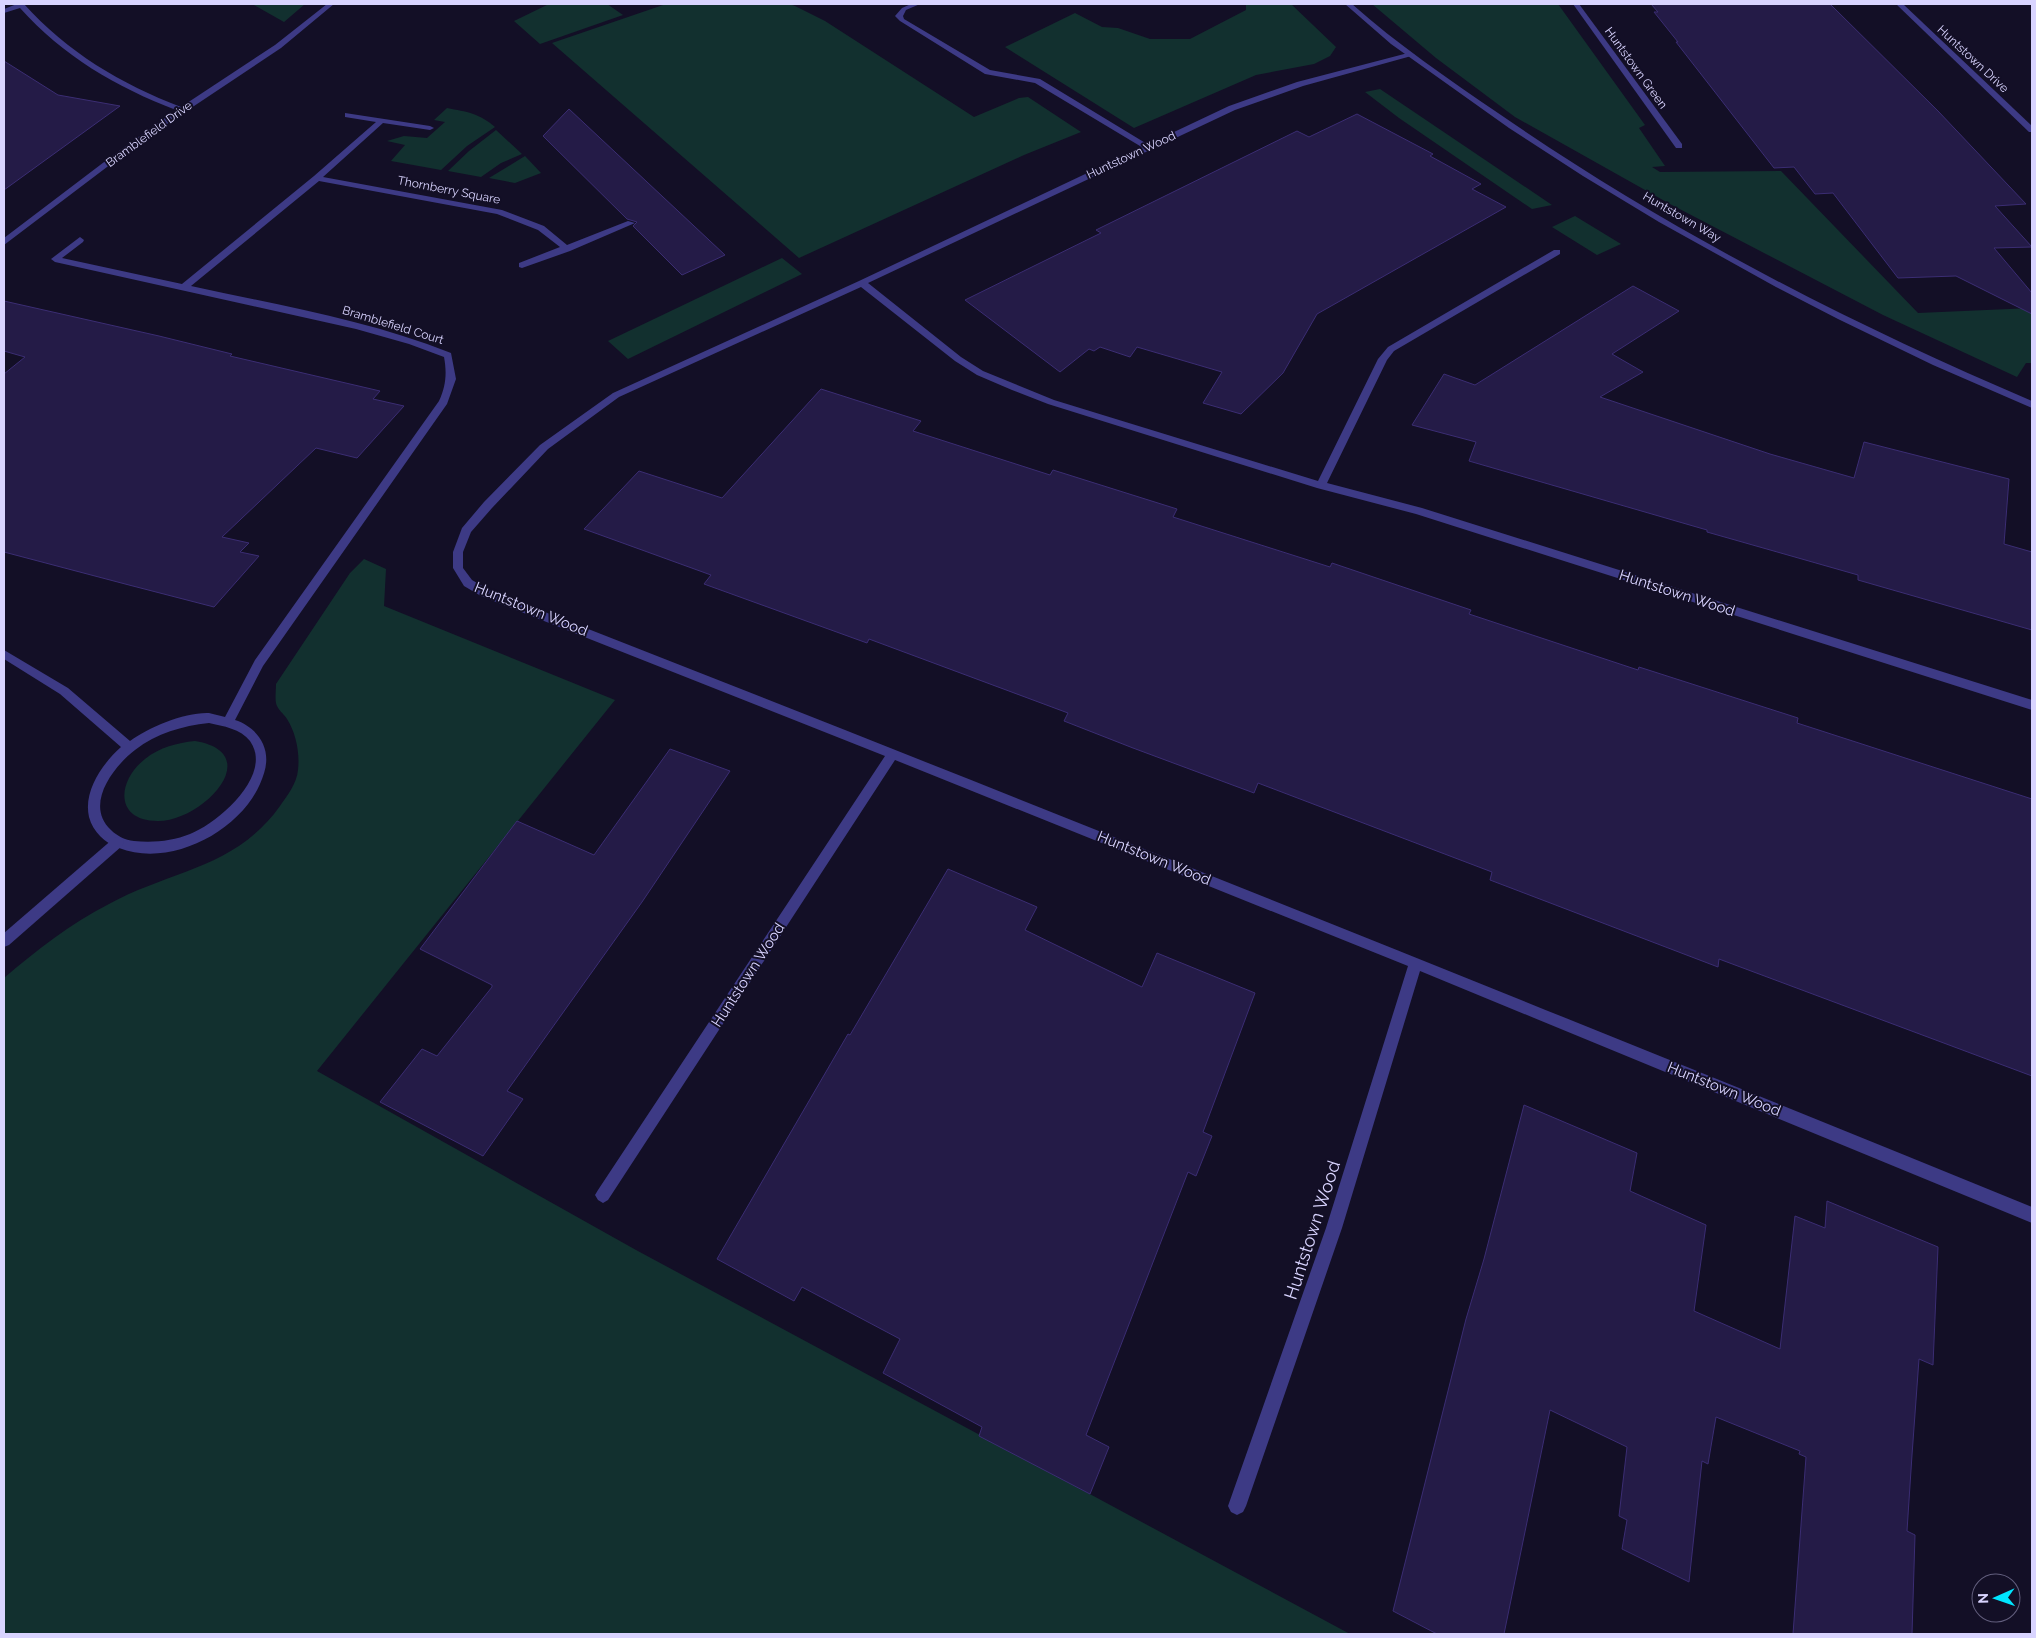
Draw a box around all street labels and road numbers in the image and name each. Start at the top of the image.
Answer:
street label: Huntstown Drive [1935,22,2011,96]
street label: Huntstown Green [1602,25,1670,111]
street label: Bramblefield Drive [103,98,195,170]
street label: Huntstown Wood [1084,128,1178,182]
street label: Thornberry Square [397,173,501,207]
street label: Huntstown Way [1641,189,1724,245]
street label: Bramblefield Court [341,303,445,347]
street label: Huntstown Wood [1617,566,1737,620]
street label: Huntstown Wood [472,578,590,640]
street label: Huntstown Wood [1095,827,1213,889]
street label: Huntstown Wood [708,920,788,1030]
street label: Huntstown Wood [1665,1058,1783,1120]
street label: Huntstown Wood [1280,1158,1344,1302]

